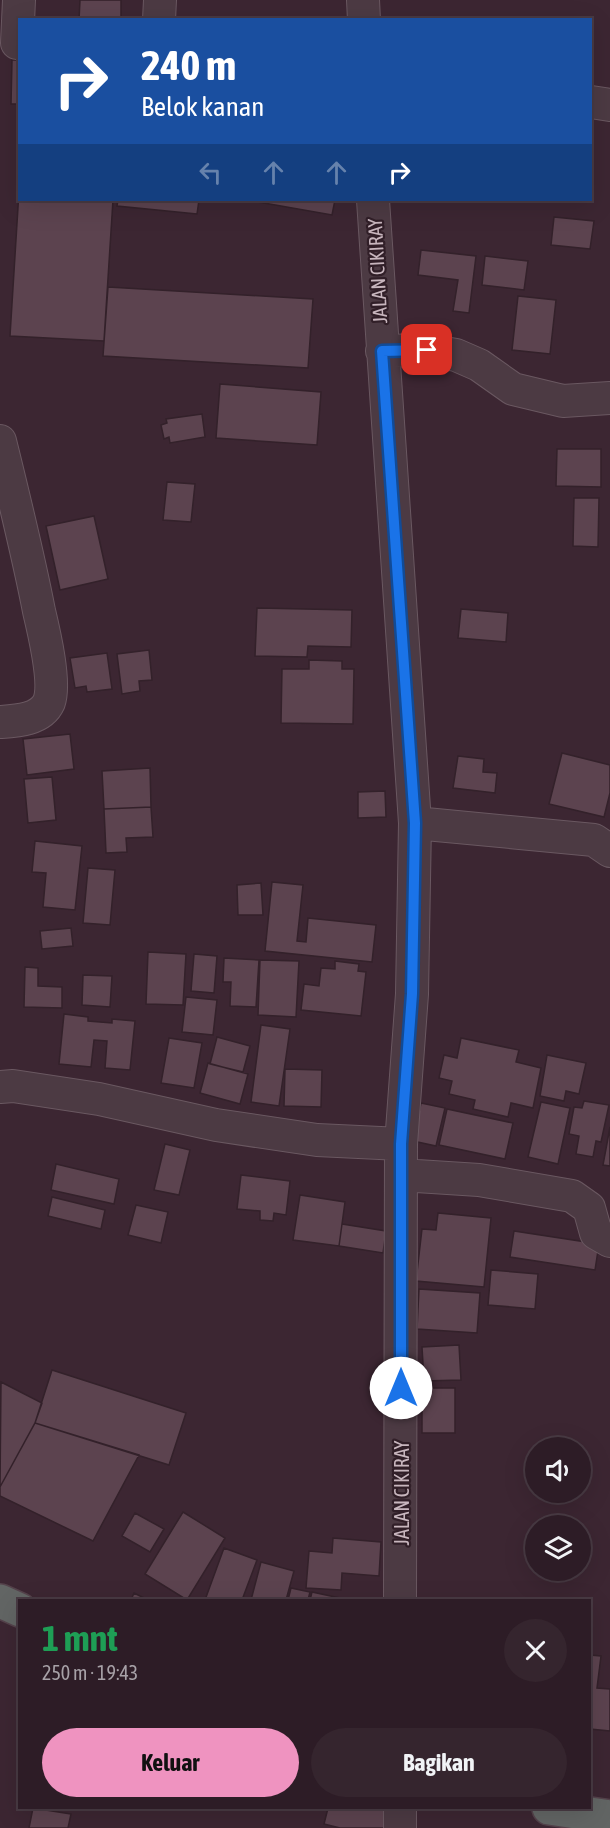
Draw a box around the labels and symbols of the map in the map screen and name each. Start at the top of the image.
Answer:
street label: JALAN CIKIRAY [363,218,391,324]
pin [401,324,452,375]
position arrow [369,1356,433,1420]
street label: JALAN CIKIRAY [390,1440,413,1545]

